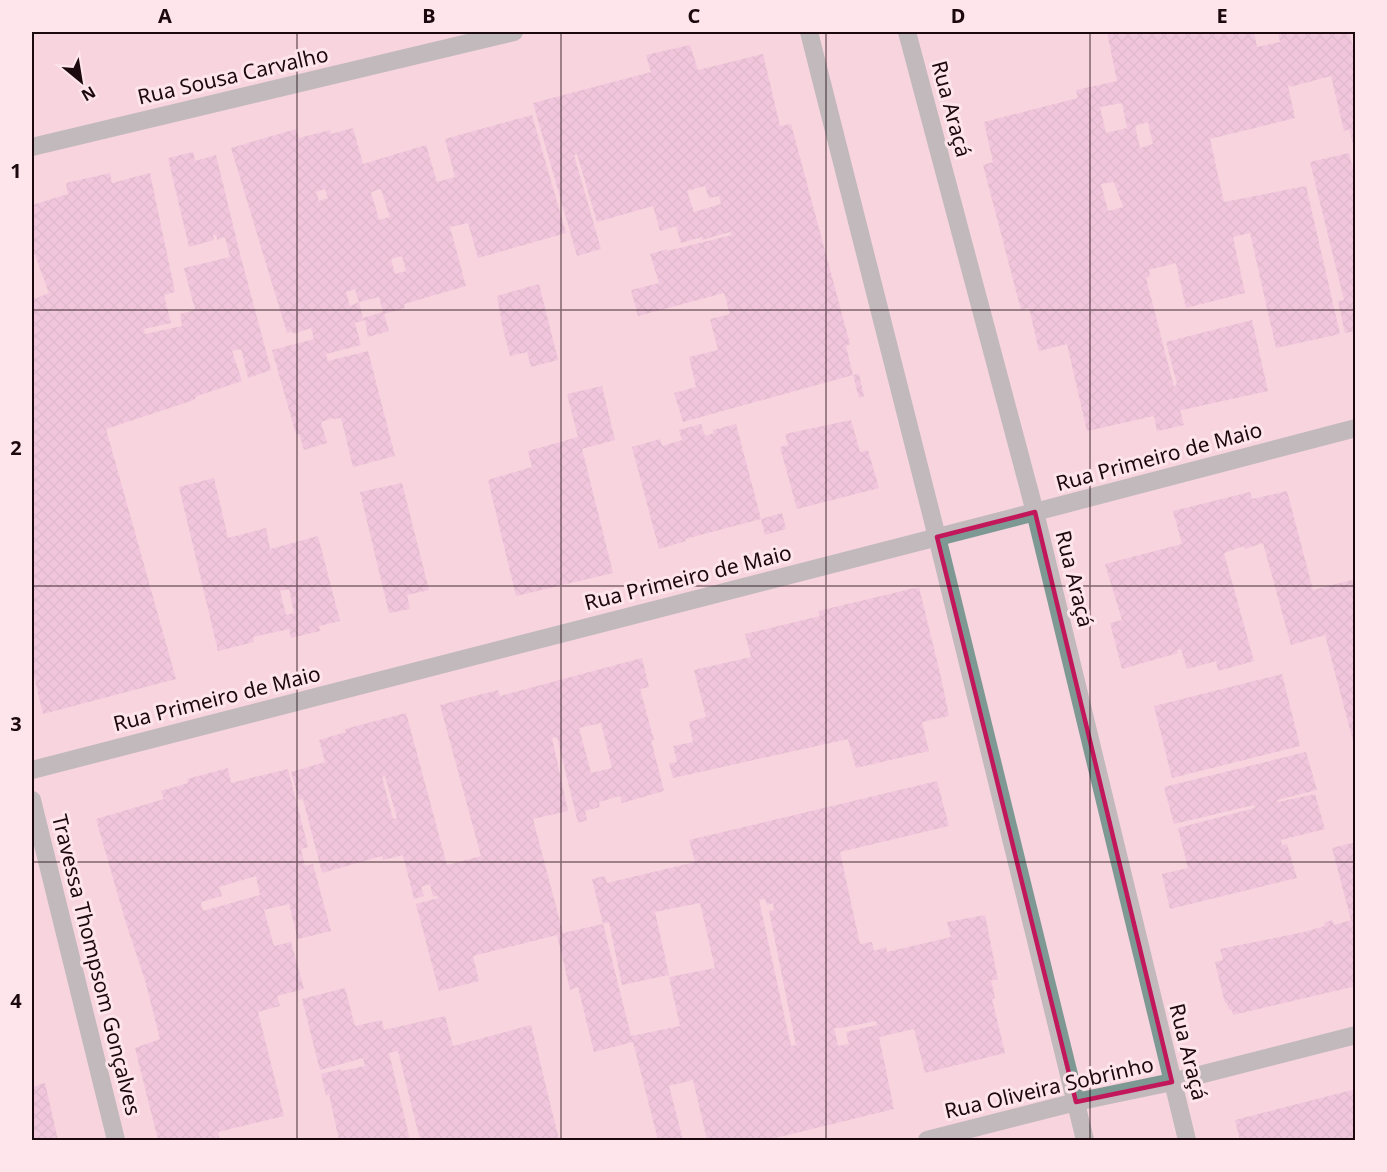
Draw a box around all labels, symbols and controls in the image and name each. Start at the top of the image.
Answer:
text: A [158,2,172,29]
text: B [422,2,436,29]
text: C [688,2,701,29]
text: D [951,2,965,29]
text: E [1216,2,1228,29]
street label: Rua Sousa Carvalho [135,39,331,111]
north arrow [51,51,111,111]
street label: Rua Araçá [926,57,978,160]
text: N [77,81,100,107]
text: 1 [10,157,22,184]
street label: Rua Primeiro de Maio [1052,415,1265,497]
text: 2 [10,434,22,461]
street label: Rua Araçá [1049,528,1100,630]
street label: Rua Primeiro de Maio [581,538,794,616]
street label: Rua Primeiro de Maio [110,659,323,737]
text: 3 [10,710,22,737]
street label: Travessa Thompsom Gonçalves [46,811,148,1118]
text: 4 [10,987,22,1014]
street label: Rua Araçá [1163,1001,1214,1103]
street label: Rua Oliveira Sobrinho [941,1049,1156,1125]

